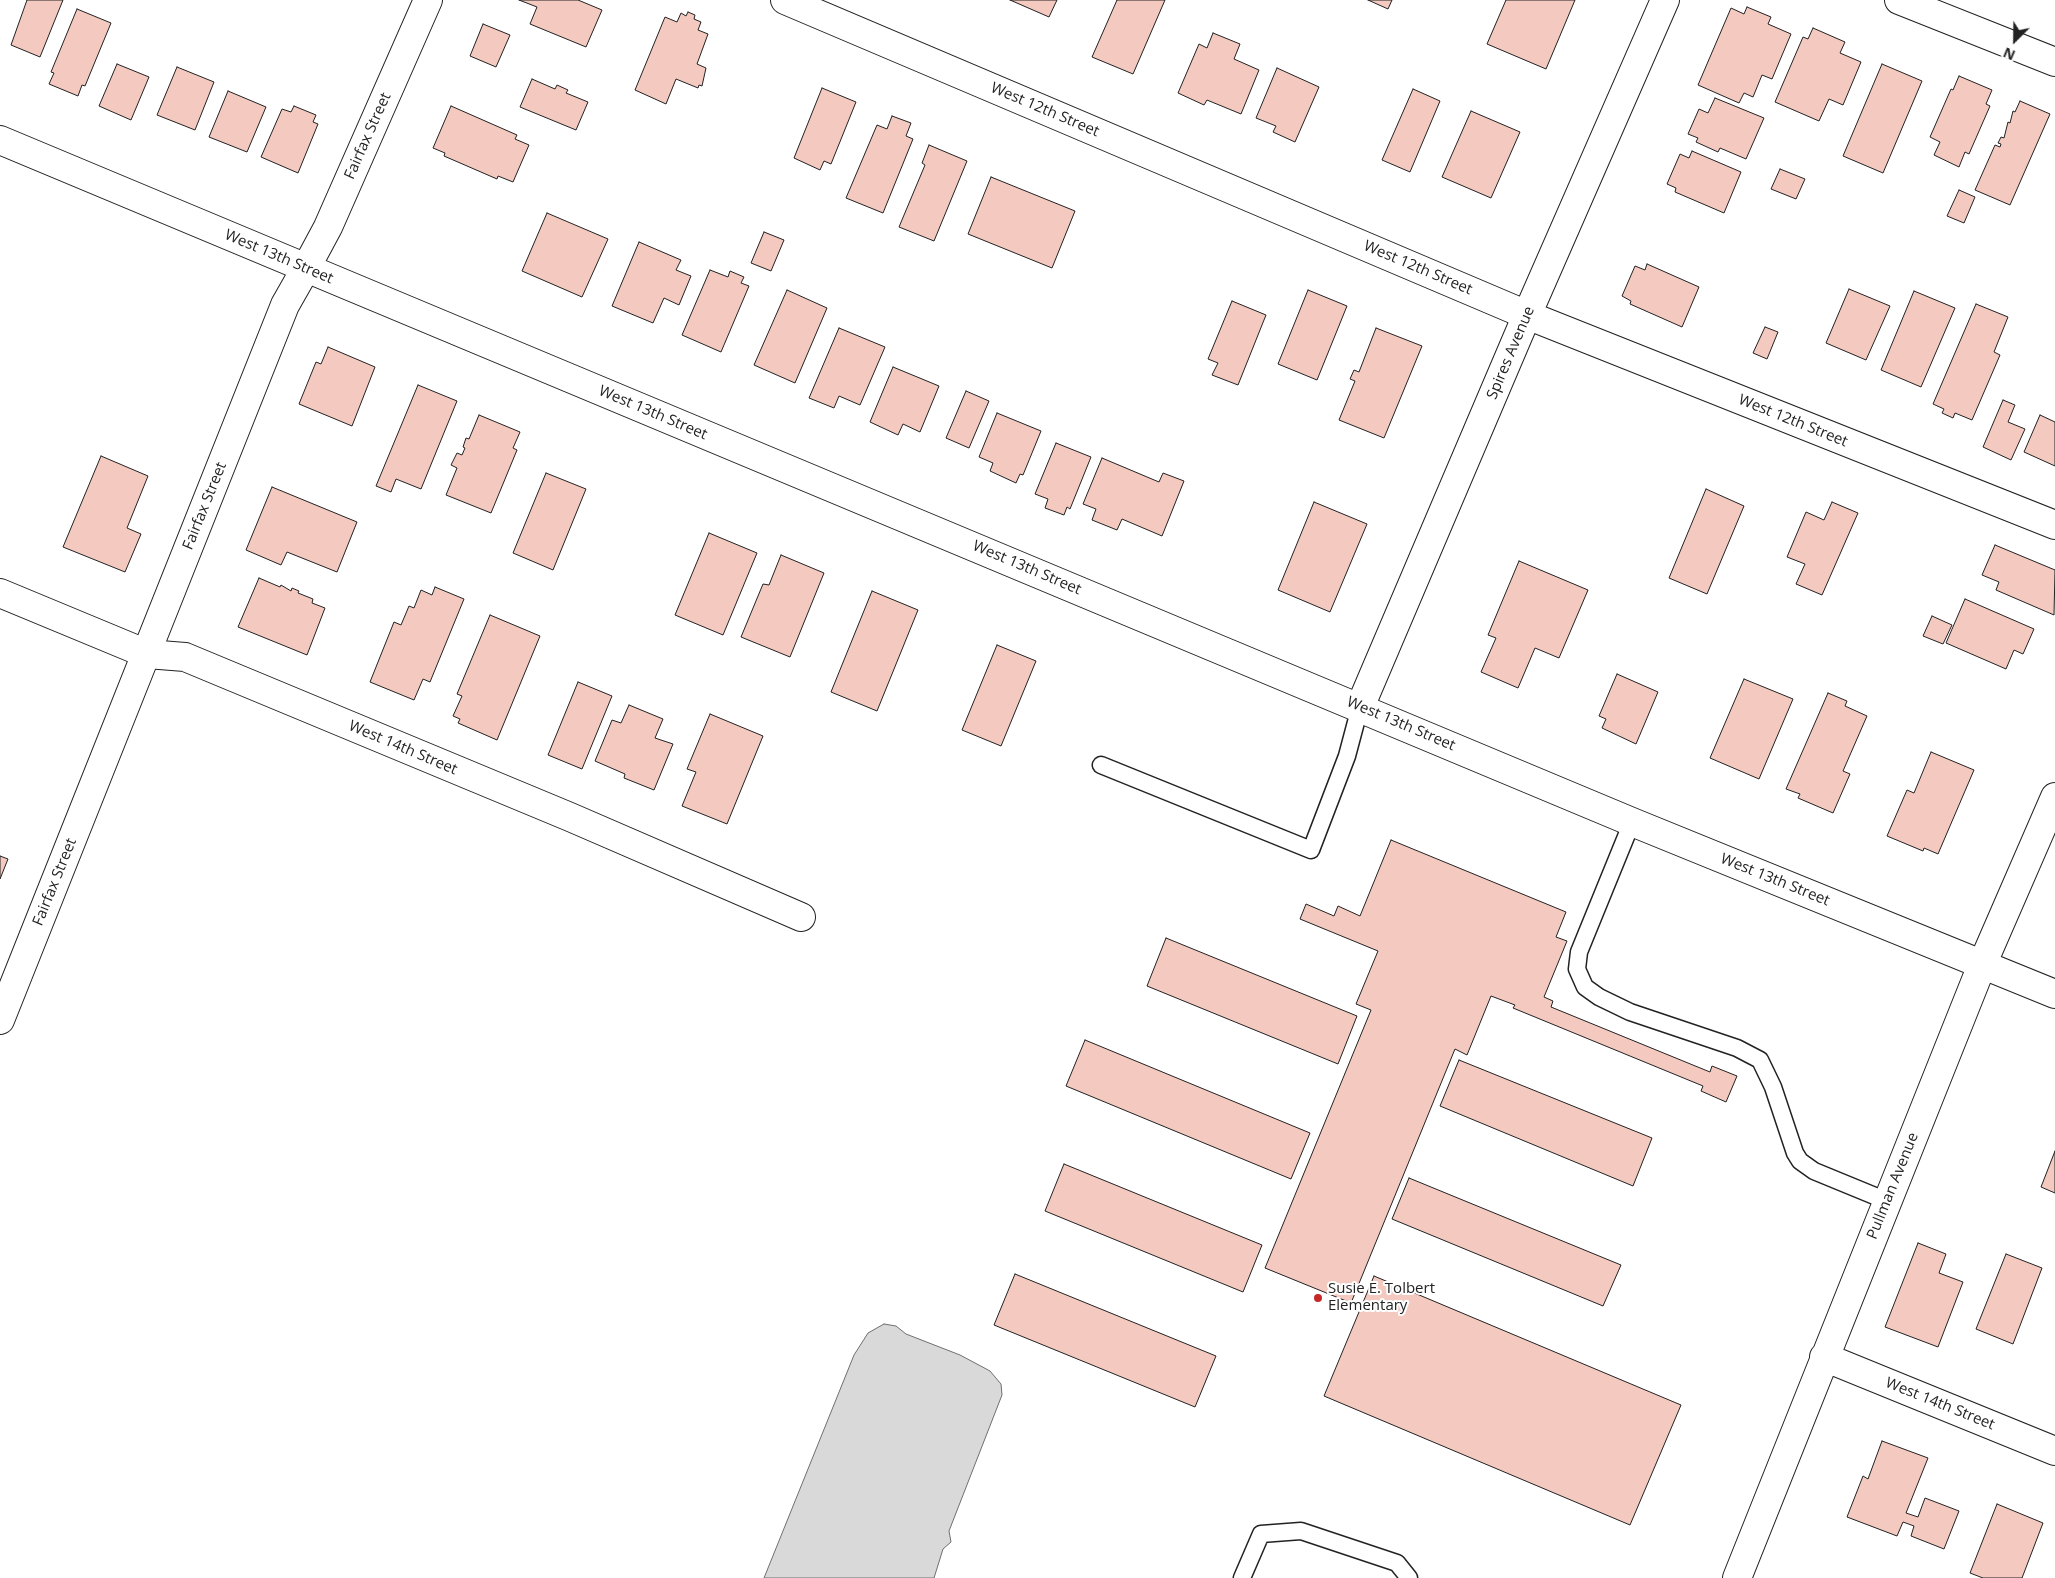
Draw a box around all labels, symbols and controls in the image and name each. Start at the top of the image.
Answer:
north arrow [1990,15,2040,65]
text: N [2000,43,2018,65]
street label: West 12th Street [988,79,1102,141]
street label: Fairfax Street [341,90,395,182]
street label: West 13th Street [222,226,336,288]
street label: West 12th Street [1361,237,1475,299]
street label: Spires Avenue [1483,304,1539,402]
street label: West 13th Street [596,382,710,444]
street label: West 12th Street [1736,391,1850,451]
street label: Fairfax Street [179,460,231,552]
street label: West 13th Street [970,537,1084,599]
street label: West 13th Street [1344,693,1458,755]
street label: West 14th Street [346,717,460,779]
street label: Fairfax Street [29,836,81,928]
street label: West 13th Street [1718,850,1832,910]
street label: Pullman Avenue [1863,1130,1923,1242]
place label: Susie E. Tolbert Elementary [1328,1280,1435,1315]
marker: Susie E. Tolbert Elementary [1312,1292,1324,1304]
street label: West 14th Street [1883,1374,1997,1434]

